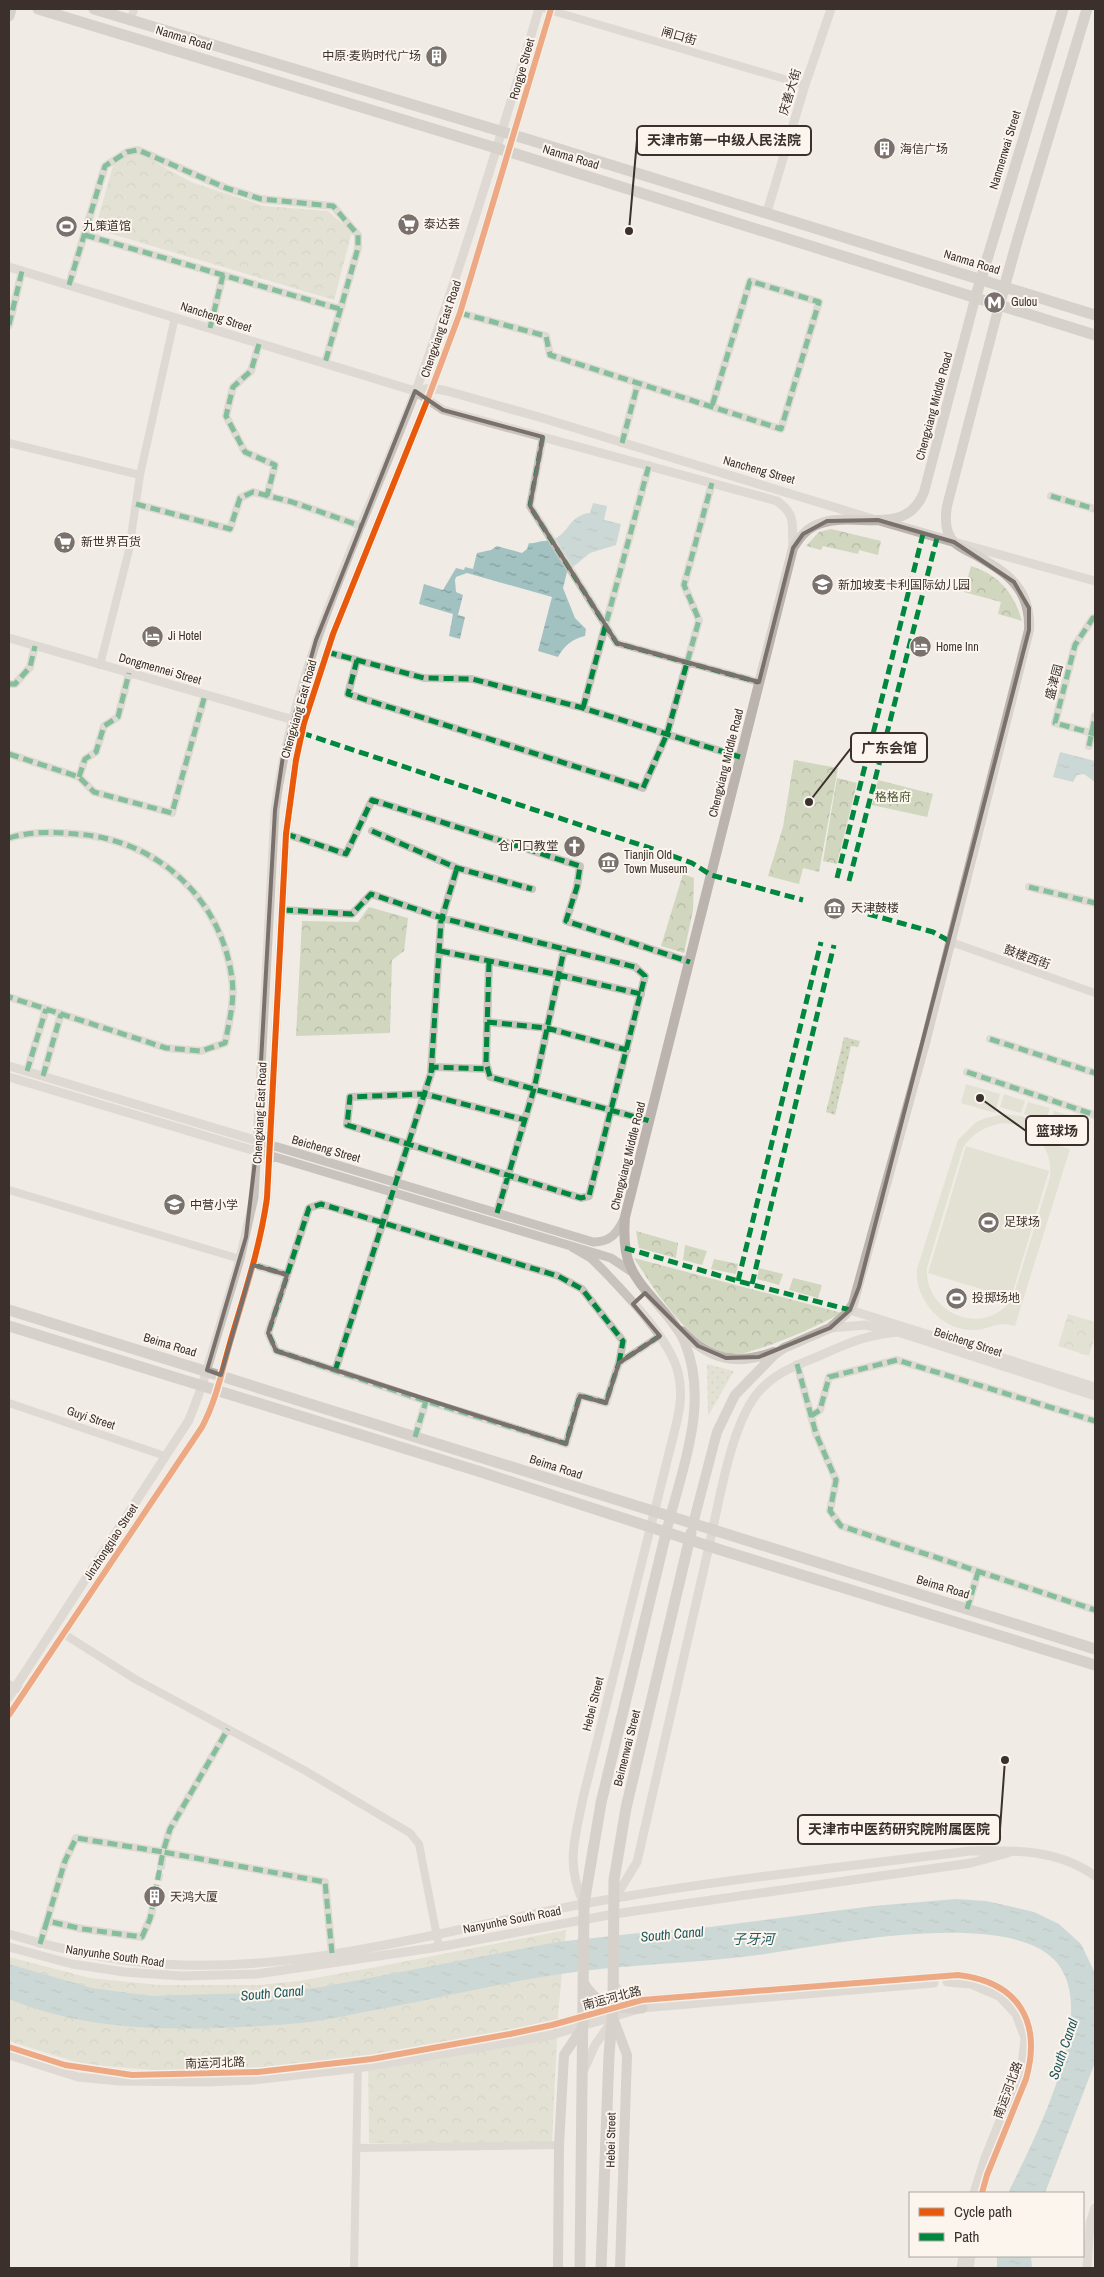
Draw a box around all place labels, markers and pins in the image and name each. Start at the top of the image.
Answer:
building icon: 中原·麦购时代广场 [425,44,449,68]
place label: 中原·麦购时代广场 [322,48,421,64]
callout: 天津市第一中级人民法院 [637,126,811,155]
building icon: 海信广场 [872,137,896,161]
place label: 海信广场 [900,141,948,157]
supermarket icon: 泰达荟 [396,212,420,236]
sports icon: 九策道馆 [55,214,79,238]
place label: 泰达荟 [424,216,460,232]
place label: 九策道馆 [83,218,131,234]
metro station icon: Gulou [983,290,1007,314]
place label: Gulou [1011,294,1037,310]
supermarket icon: 新世界百货 [53,530,77,554]
place label: 新世界百货 [81,534,141,550]
school or university icon: 新加坡麦卡利国际幼儿园 [810,573,834,597]
place label: 新加坡麦卡利国际幼儿园 [838,577,970,593]
hotel icon: Ji Hotel [140,624,164,648]
place label: Ji Hotel [168,628,201,644]
hotel icon: Home Inn [908,635,932,659]
place label: Home Inn [936,639,979,655]
callout: 广东会馆 [851,733,927,762]
church icon: 仓门口教堂 [562,834,586,858]
place label: 仓门口教堂 [498,838,558,854]
place label: Tianjin Old Town Museum [624,847,687,877]
museum icon: Tianjin Old Town Museum [596,850,620,874]
museum icon: 天津鼓楼 [823,896,847,920]
place label: 天津鼓楼 [851,900,899,916]
callout: 篮球场 [1026,1116,1088,1145]
school or university icon: 中营小学 [162,1193,186,1217]
place label: 中营小学 [190,1197,238,1213]
sports icon: 足球场 [976,1210,1000,1234]
place label: 足球场 [1004,1214,1040,1230]
sports icon: 投掷场地 [944,1286,968,1310]
place label: 投掷场地 [972,1290,1020,1306]
callout: 天津市中医药研究院附属医院 [798,1815,1000,1844]
building icon: 天鸿大厦 [142,1885,166,1909]
place label: 天鸿大厦 [170,1889,218,1905]

